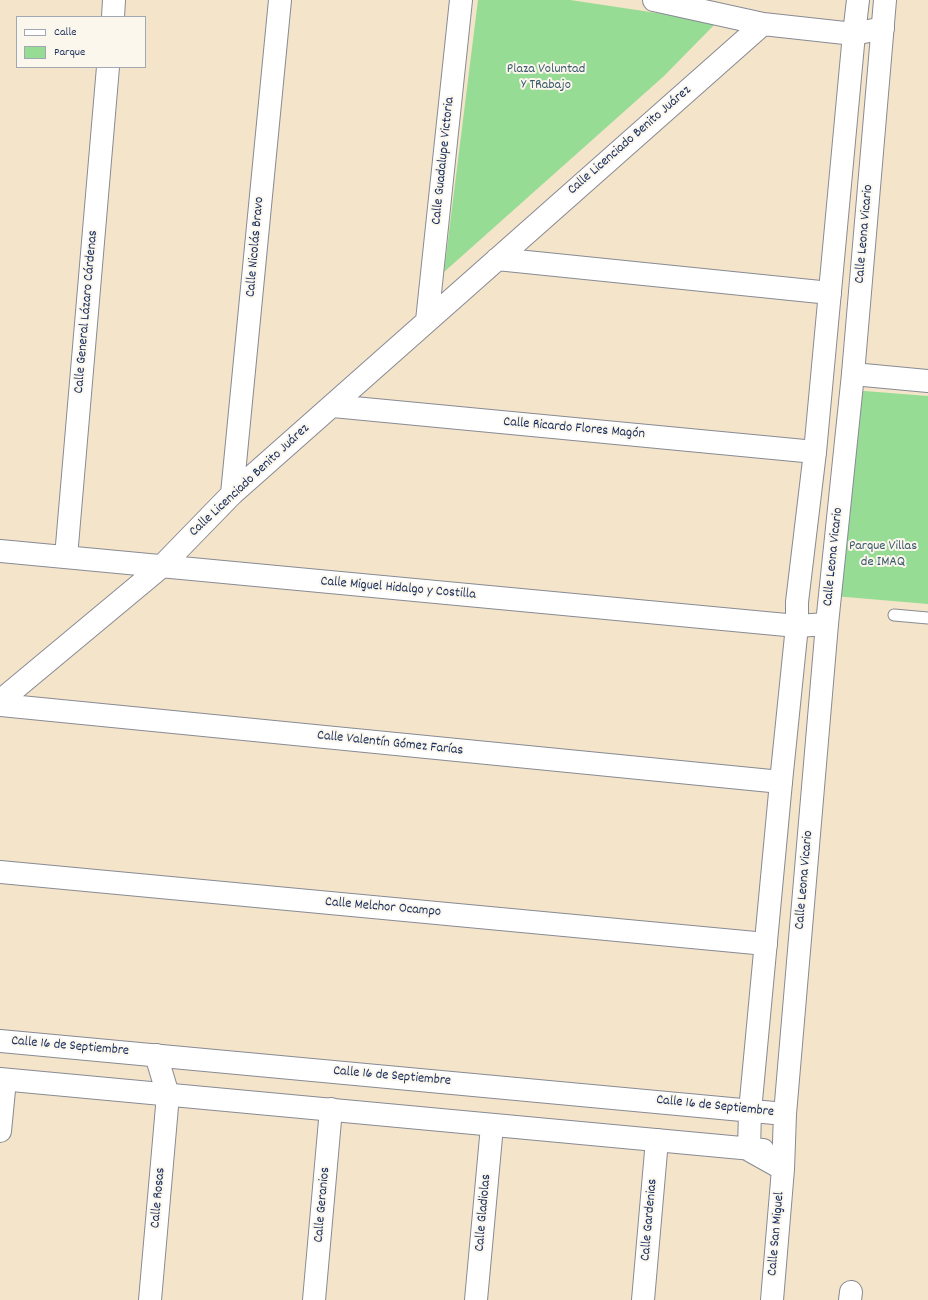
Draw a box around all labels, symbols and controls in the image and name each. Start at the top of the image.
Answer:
legend [16,16,146,68]
text: Calle [54,24,77,41]
text: Parque [54,44,85,61]
park label: Plaza Voluntad Y TRabajo [507,62,585,94]
street label: Calle Licenciado Benito Juárez [565,83,695,199]
street label: Calle Guadalupe Victoria [429,96,459,226]
street label: Calle Leona Vicario [852,184,878,284]
street label: Calle Nicolás Bravo [243,196,269,298]
street label: Calle General Lázaro Cárdenas [72,230,102,394]
street label: Calle Ricardo Flores Magón [502,414,646,444]
street label: Calle Licenciado Benito Juárez [186,421,314,541]
street label: Calle Leona Vicario [820,507,848,607]
park label: Parque Villas de IMAQ [849,539,917,572]
street label: Calle Miguel Hidalgo y Costilla [320,574,476,604]
street label: Calle Valentín Gómez Farías [316,728,464,760]
street label: Calle Leona Vicario [792,830,818,930]
street label: Calle Melchor Ocampo [324,895,442,921]
street label: Calle 16 de Septiembre [10,1033,130,1061]
street label: Calle 16 de Septiembre [332,1063,452,1091]
street label: Calle 16 de Septiembre [655,1092,775,1122]
street label: Calle Rosas [148,1167,170,1229]
street label: Calle Geranios [311,1167,335,1243]
street label: Calle Gladiolas [472,1174,496,1252]
street label: Calle Gardenias [638,1178,662,1262]
street label: Calle San Miguel [765,1191,789,1277]

